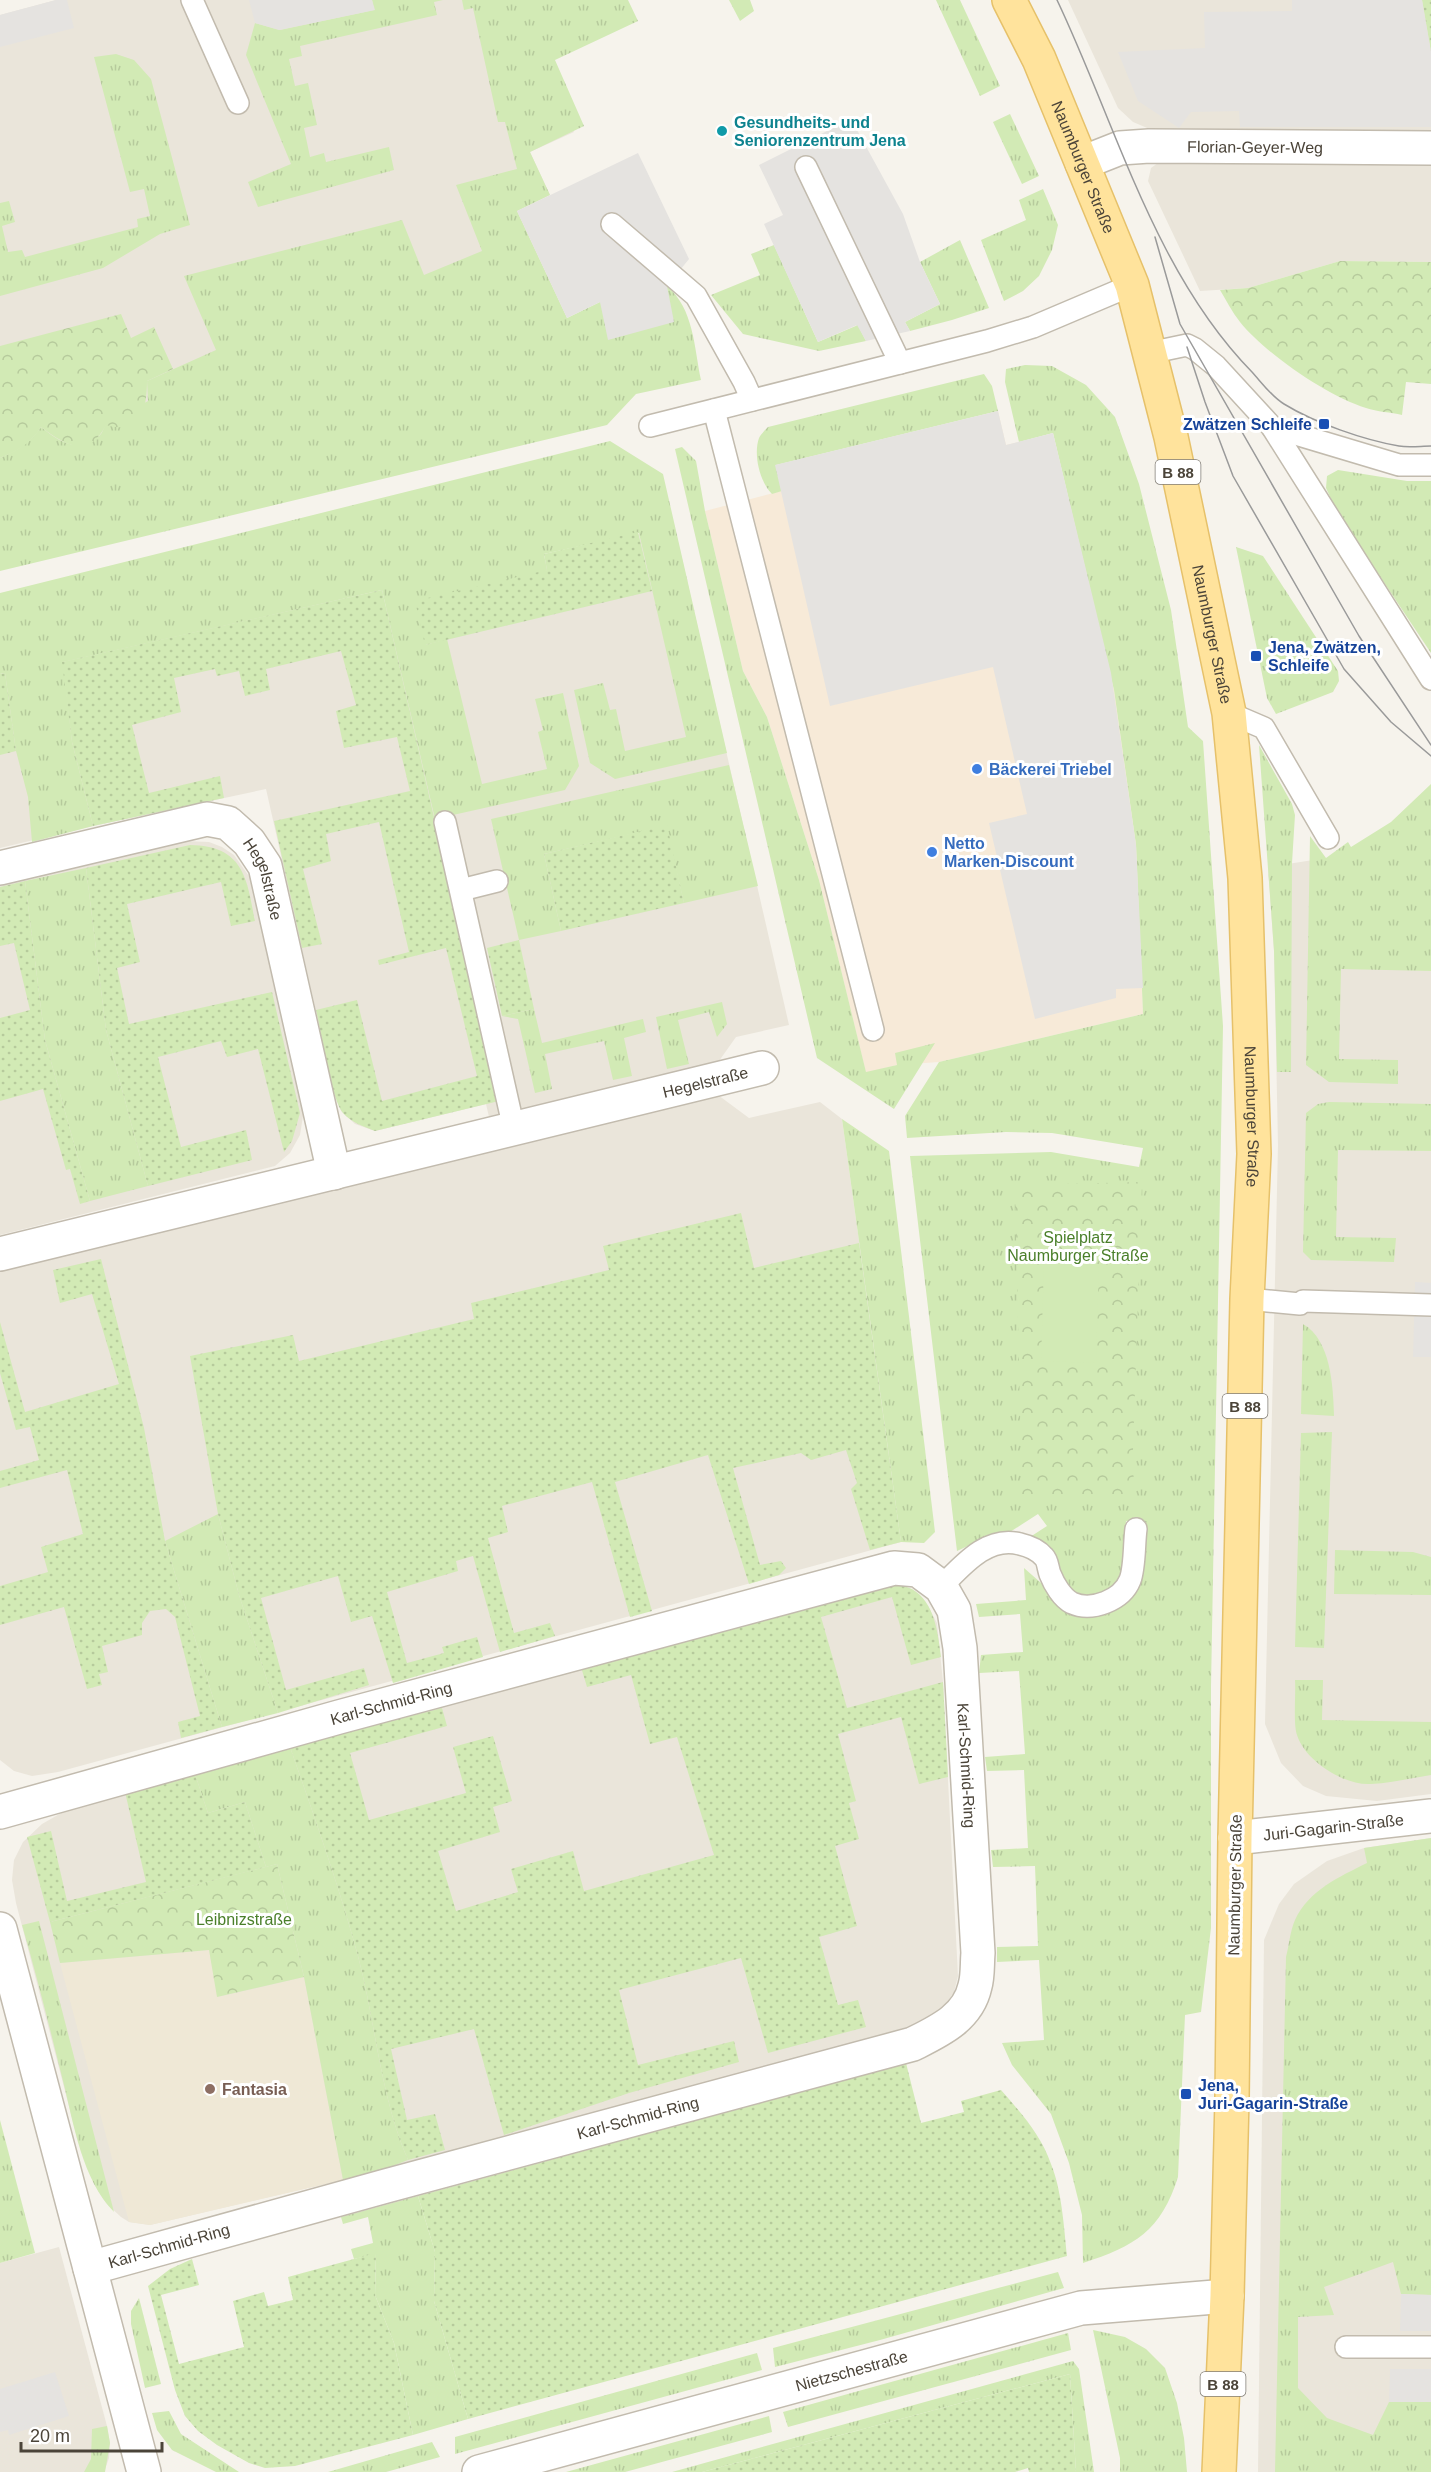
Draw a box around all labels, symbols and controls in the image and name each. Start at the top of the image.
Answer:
street label: Naumburger Straße [1049,98,1118,236]
place label: Gesundheits- und Seniorenzentrum Jena [734,114,906,149]
marker: Gesundheits- und Seniorenzentrum Jena [715,124,729,138]
street label: Florian-Geyer-Weg [1187,138,1323,156]
place label: Zwätzen Schleife [1183,416,1312,433]
marker: Zwätzen Schleife [1317,417,1331,431]
road number: B 88 [1156,460,1200,484]
street label: Naumburger Straße [1190,563,1235,705]
place label: Jena, Zwätzen, Schleife [1268,639,1381,674]
marker: Jena, Zwätzen, Schleife [1249,649,1263,663]
place label: Bäckerei Triebel [989,761,1112,778]
marker: Bäckerei Triebel [970,762,984,776]
street label: Hegelstraße [240,835,285,922]
place label: Netto Marken-Discount [944,835,1074,870]
marker: Netto Marken-Discount [925,845,939,859]
street label: Naumburger Straße [1242,1046,1263,1188]
street label: Hegelstraße [661,1063,750,1100]
park label: Spielplatz Naumburger Straße [1007,1229,1149,1264]
road number: B 88 [1222,1394,1268,1418]
street label: Karl-Schmid-Ring [328,1679,454,1728]
street label: Karl-Schmid-Ring [955,1702,979,1829]
street label: Juri-Gagarin-Straße [1262,1811,1405,1843]
street label: Naumburger Straße [1225,1814,1245,1956]
park label: Leibnizstraße [196,1911,292,1928]
place label: Jena, Juri-Gagarin-Straße [1198,2077,1348,2112]
place label: Fantasia [222,2081,287,2098]
marker: Fantasia [203,2082,217,2096]
marker: Jena, Juri-Gagarin-Straße [1179,2087,1193,2101]
street label: Karl-Schmid-Ring [575,2094,701,2142]
street label: Karl-Schmid-Ring [106,2221,232,2271]
street label: Nietzschestraße [793,2347,910,2394]
road number: B 88 [1200,2372,1246,2396]
scale bar [21,2415,162,2453]
text: 20 m [30,2426,70,2446]

